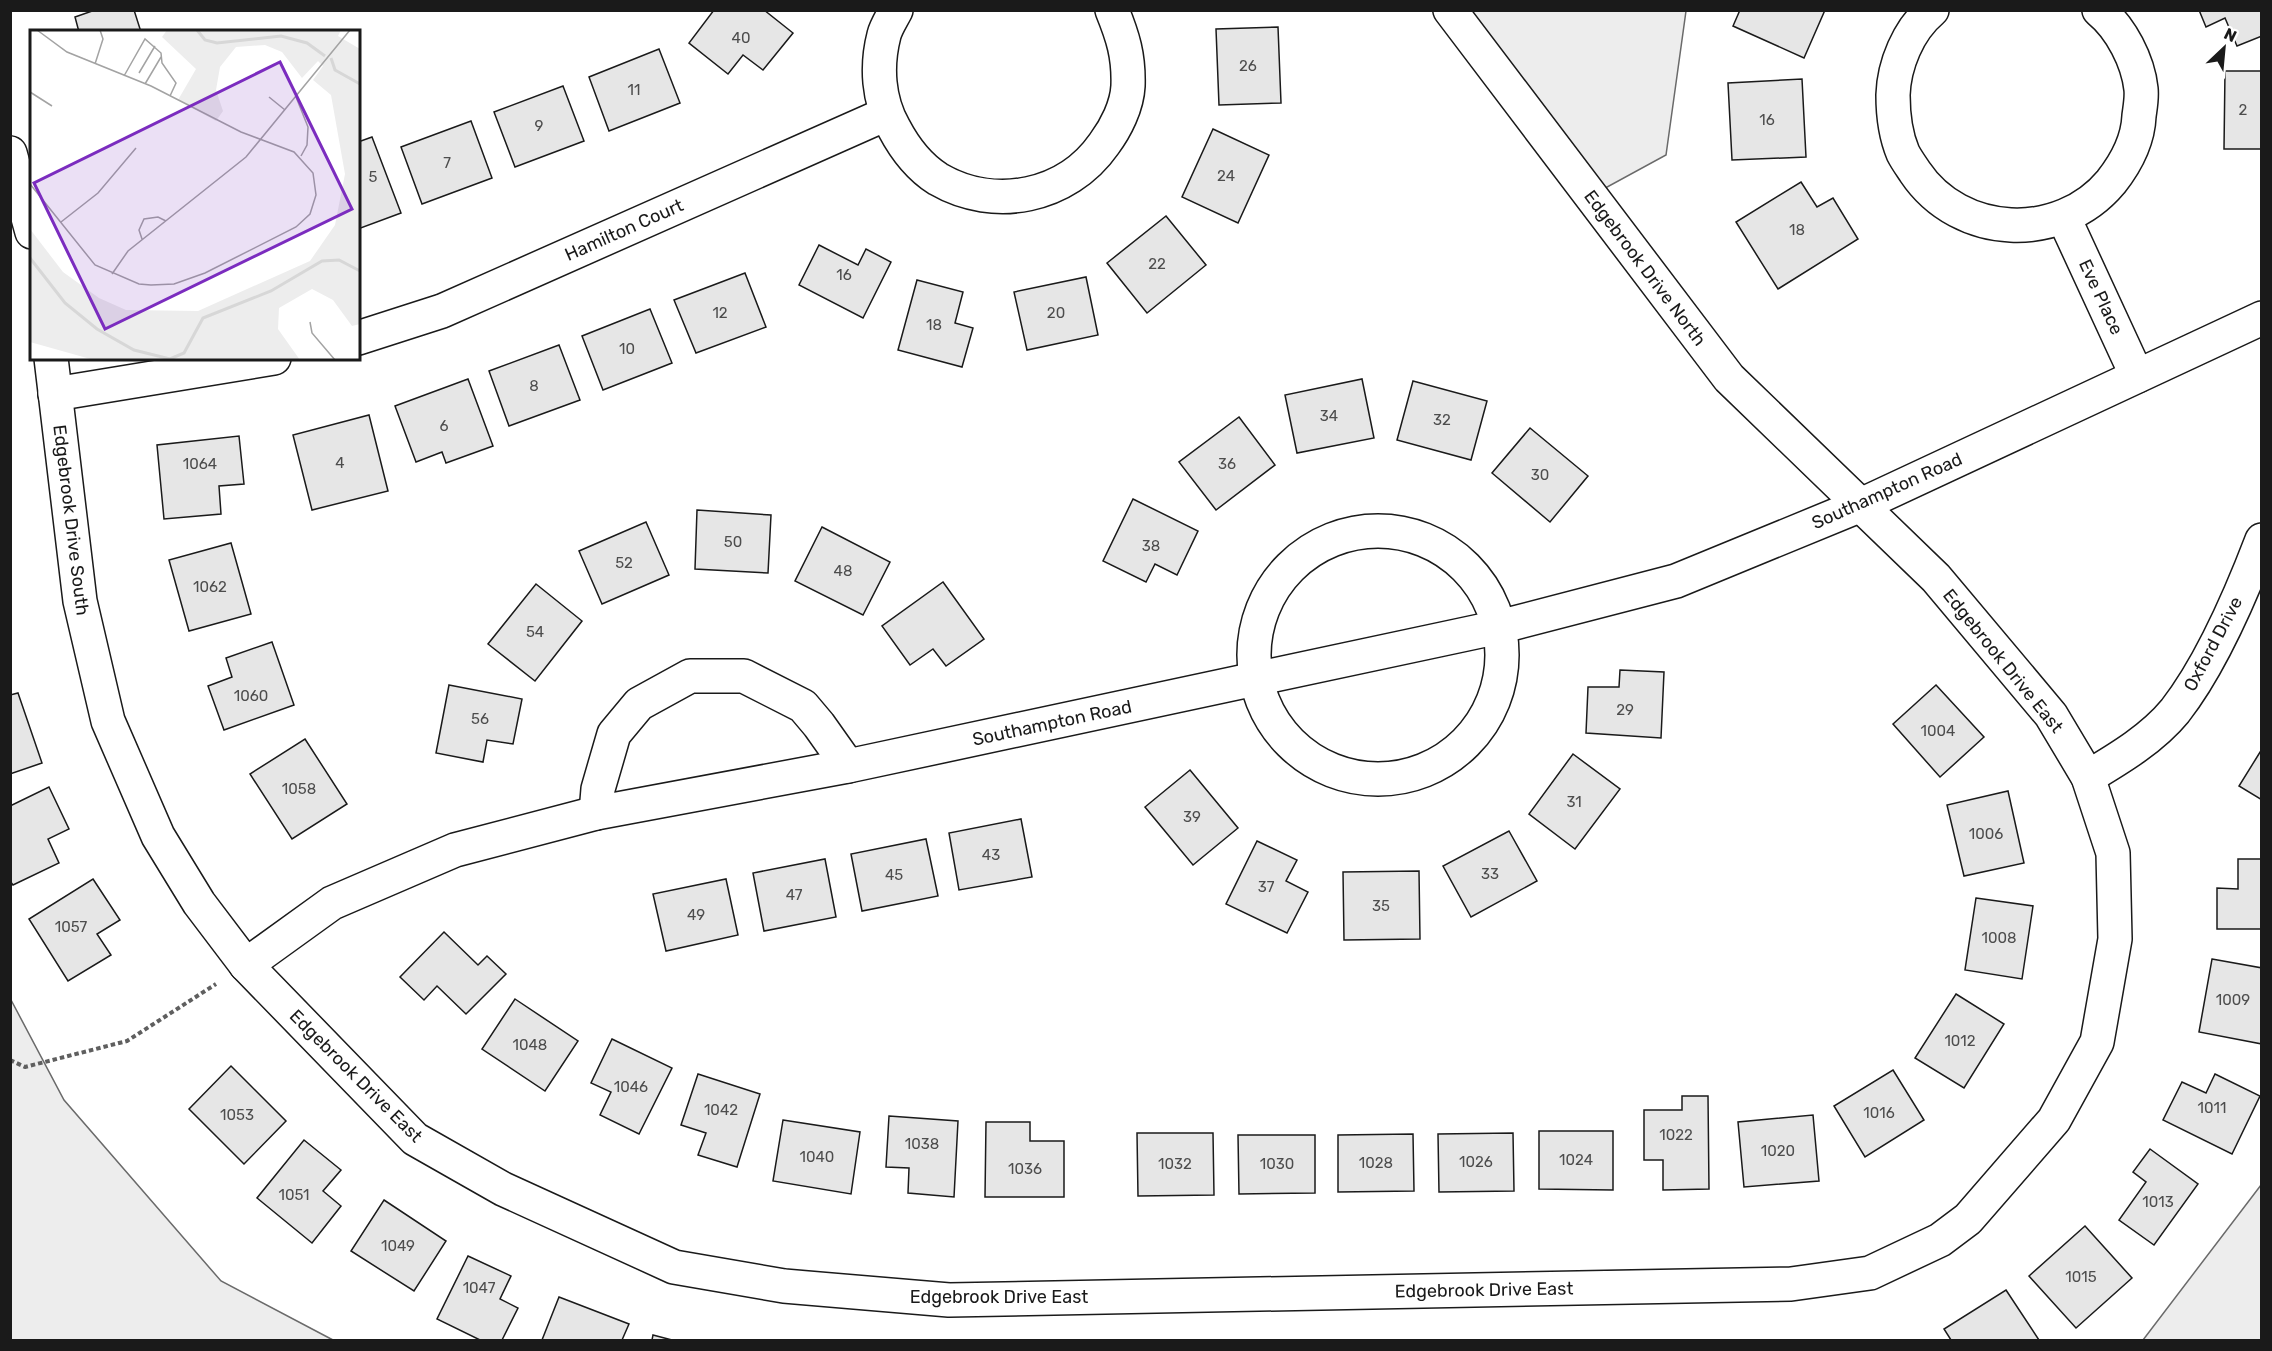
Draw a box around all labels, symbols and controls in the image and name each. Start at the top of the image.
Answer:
north arrow [2194,18,2254,78]
text: N [2221,24,2240,46]
house number: 40 [732,29,750,47]
inset map [30,30,360,360]
house number: 26 [1239,57,1257,75]
house number: 11 [628,81,640,99]
house number: 2 [2239,101,2248,119]
house number: 16 [1759,111,1775,129]
house number: 9 [535,117,544,135]
house number: 7 [443,154,451,172]
house number: 24 [1217,167,1235,185]
house number: 5 [369,168,378,186]
street label: Edgebrook Drive North [1579,186,1711,350]
street label: Hamilton Court [561,194,687,266]
house number: 18 [1789,221,1805,239]
house number: 22 [1148,255,1166,273]
street label: Eve Place [2074,256,2128,338]
house number: 16 [836,266,852,284]
house number: 12 [712,304,728,322]
house number: 20 [1047,304,1065,322]
house number: 18 [926,316,942,334]
house number: 10 [619,340,635,358]
house number: 8 [529,377,539,395]
house number: 34 [1320,407,1338,425]
house number: 32 [1433,411,1451,429]
house number: 6 [439,417,449,435]
street label: Edgebrook Drive South [48,423,94,617]
street label: Southampton Road [1808,448,1966,534]
house number: 4 [335,454,345,472]
house number: 1064 [183,455,217,473]
house number: 36 [1218,455,1236,473]
house number: 30 [1531,466,1549,484]
house number: 50 [724,533,742,551]
house number: 38 [1142,537,1160,555]
house number: 52 [615,554,633,572]
house number: 48 [834,562,852,580]
house number: 1062 [193,578,227,596]
street label: Edgebrook Drive East [1938,585,2068,737]
street label: Oxford Drive [2179,593,2247,695]
house number: 54 [526,623,544,641]
house number: 1060 [234,687,268,705]
street label: Southampton Road [970,695,1134,751]
house number: 29 [1616,701,1634,719]
house number: 56 [471,710,489,728]
house number: 1004 [1921,722,1955,740]
house number: 1058 [282,780,316,798]
house number: 31 [1566,793,1582,811]
house number: 39 [1183,808,1201,826]
house number: 1006 [1969,825,2003,843]
house number: 43 [982,846,1000,864]
house number: 33 [1481,865,1499,883]
house number: 45 [885,866,903,884]
house number: 37 [1258,878,1275,896]
house number: 47 [786,886,803,904]
house number: 35 [1372,897,1390,915]
house number: 49 [687,906,705,924]
house number: 1057 [55,918,88,936]
house number: 1008 [1981,929,2017,947]
house number: 1009 [2216,991,2250,1009]
street label: Edgebrook Drive East [285,1005,427,1147]
house number: 1012 [1944,1032,1976,1050]
house number: 1048 [513,1036,547,1054]
house number: 1046 [614,1078,648,1096]
house number: 1011 [2198,1099,2226,1117]
house number: 1042 [704,1101,738,1119]
house number: 1016 [1863,1104,1895,1122]
house number: 1053 [220,1106,254,1124]
house number: 1022 [1659,1126,1693,1144]
house number: 1038 [905,1135,939,1153]
house number: 1020 [1761,1142,1795,1160]
house number: 1040 [800,1148,834,1166]
house number: 1024 [1559,1151,1593,1169]
house number: 1026 [1459,1153,1493,1171]
house number: 1028 [1359,1154,1393,1172]
house number: 1032 [1158,1155,1192,1173]
house number: 1030 [1260,1155,1294,1173]
house number: 1036 [1008,1160,1042,1178]
house number: 1051 [278,1186,310,1204]
house number: 1013 [2142,1193,2174,1211]
house number: 1049 [381,1237,415,1255]
house number: 1015 [2065,1268,2097,1286]
street label: Edgebrook Drive East [1394,1277,1574,1303]
house number: 1047 [463,1279,496,1297]
street label: Edgebrook Drive East [910,1286,1088,1308]

